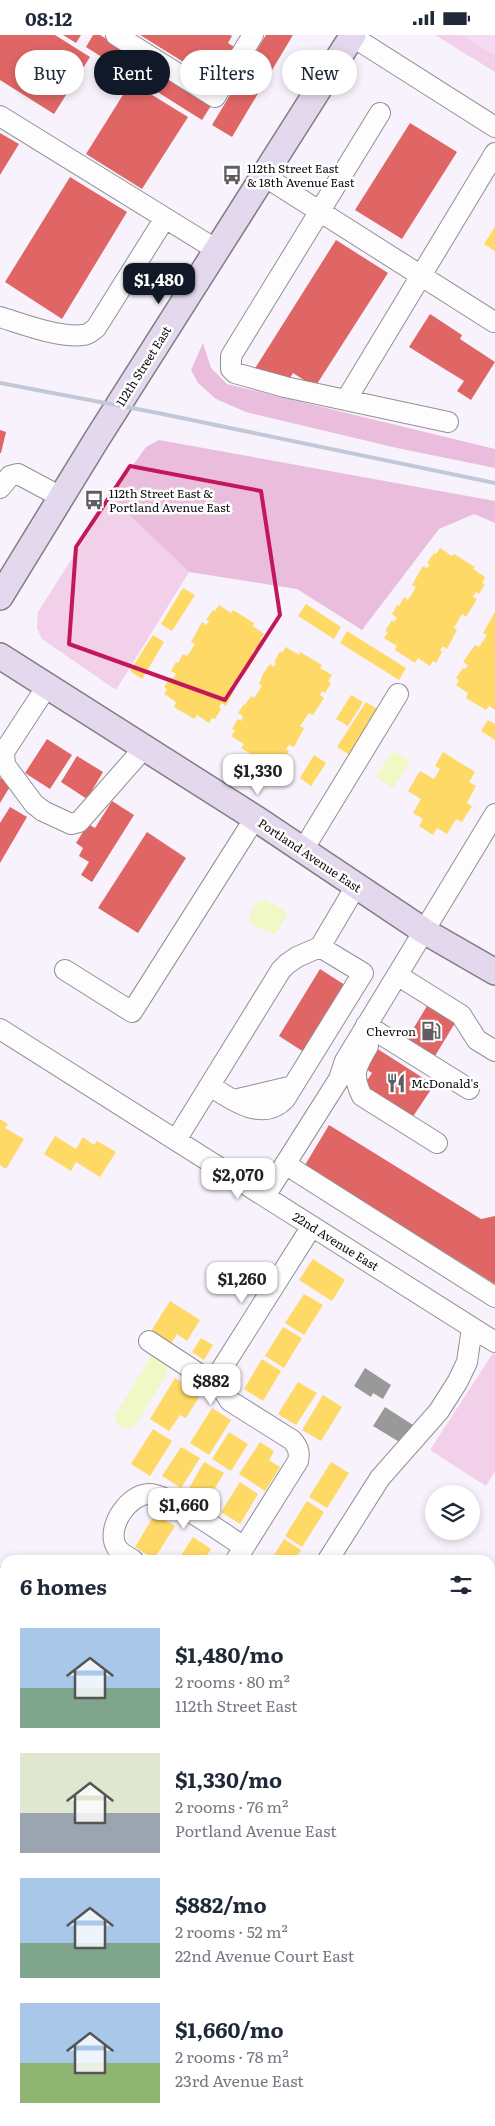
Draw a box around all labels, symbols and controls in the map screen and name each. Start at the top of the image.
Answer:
text: 08:12 [25,4,72,32]
chip: Buy [15,50,84,95]
chip: Rent [94,50,170,95]
chip: Filters [180,50,272,95]
chip: New [282,50,357,95]
place label: 112th Street East & 18th Avenue East [247,159,355,191]
bus stop icon: 112th Street East & 18th Avenue East [221,164,243,186]
pin: $1,480 [118,263,200,305]
text: $1,480 [134,267,184,291]
street label: 112th Street East [111,322,175,410]
place label: 112th Street East & Portland Avenue East [109,484,230,516]
bus stop icon: 112th Street East & Portland Avenue East [83,489,105,511]
pin: $1,330 [217,753,299,796]
text: $1,330 [234,758,282,782]
street label: Portland Avenue East [255,814,365,896]
fuel station icon: Chevron [420,1020,442,1042]
place label: Chevron [366,1022,416,1040]
restaurant icon: McDonald's [385,1072,407,1094]
place label: McDonald's [411,1074,479,1092]
pin: $2,070 [197,1157,279,1200]
text: $2,070 [212,1162,264,1186]
street label: 22nd Avenue East [289,1207,383,1275]
pin: $1,260 [201,1261,283,1304]
text: $1,260 [217,1266,267,1290]
pin: $882 [181,1363,241,1406]
text: $882 [193,1368,229,1392]
map controls [425,1485,480,1540]
button: layers [425,1485,480,1540]
pin: $1,660 [143,1487,225,1530]
text: $1,660 [159,1492,209,1516]
text: 6 homes [20,1570,107,1601]
icon: filters [447,1571,475,1599]
text: $1,480/mo [175,1638,284,1669]
icon: home [60,1648,120,1708]
text: 2 rooms · 80 m² [175,1669,290,1693]
text: 112th Street East [175,1693,298,1717]
text: $1,330/mo [175,1763,282,1794]
icon: home [60,1773,120,1833]
text: 2 rooms · 76 m² [175,1794,288,1818]
text: Portland Avenue East [175,1818,337,1842]
text: $882/mo [175,1888,267,1919]
icon: home [60,1898,120,1958]
text: 2 rooms · 52 m² [175,1919,288,1943]
text: 22nd Avenue Court East [175,1943,354,1967]
text: $1,660/mo [175,2013,284,2044]
icon: home [60,2023,120,2083]
text: 2 rooms · 78 m² [175,2044,289,2068]
text: 23rd Avenue East [175,2068,304,2092]

